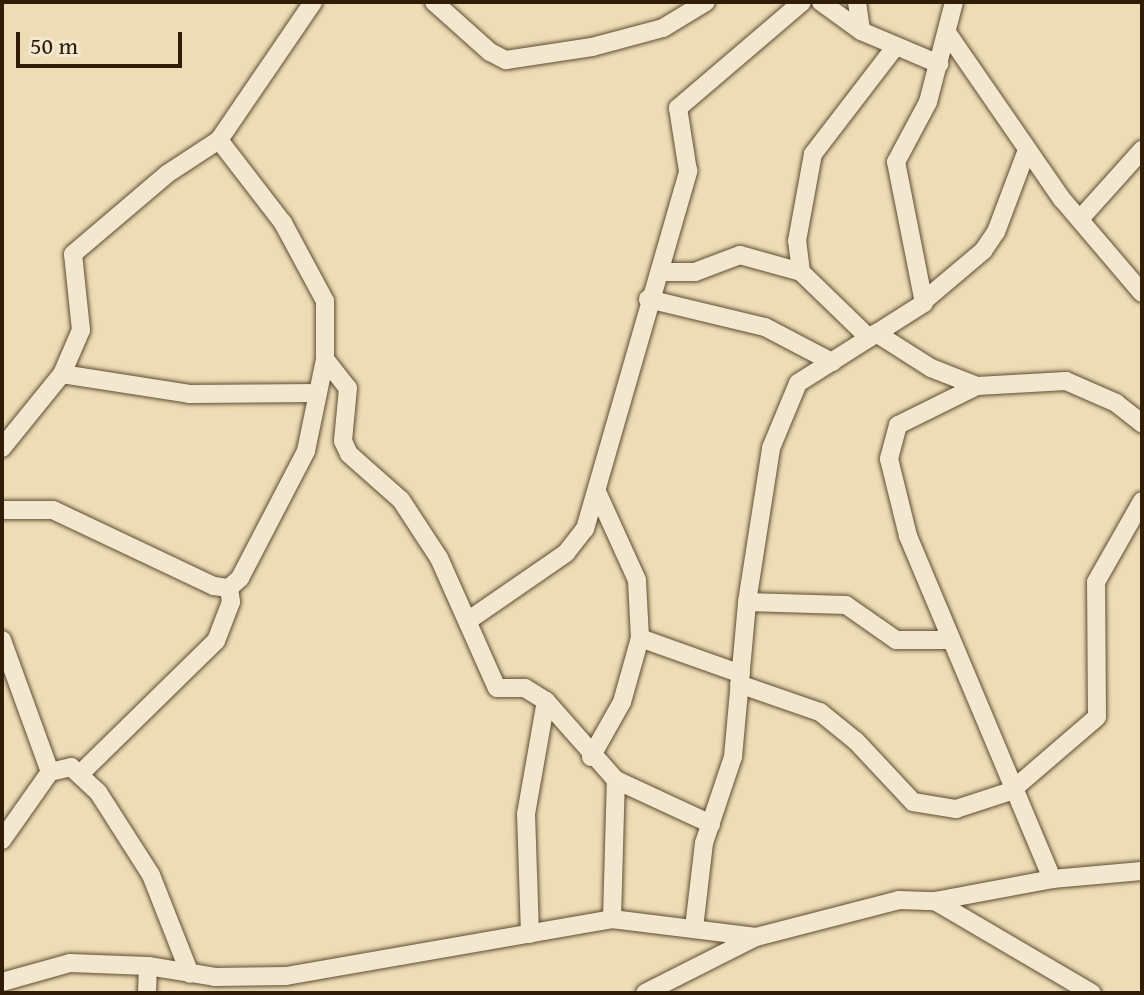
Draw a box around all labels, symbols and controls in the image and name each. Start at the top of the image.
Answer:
scale bar [20,16,186,66]
text: 50 m [30,28,78,63]

